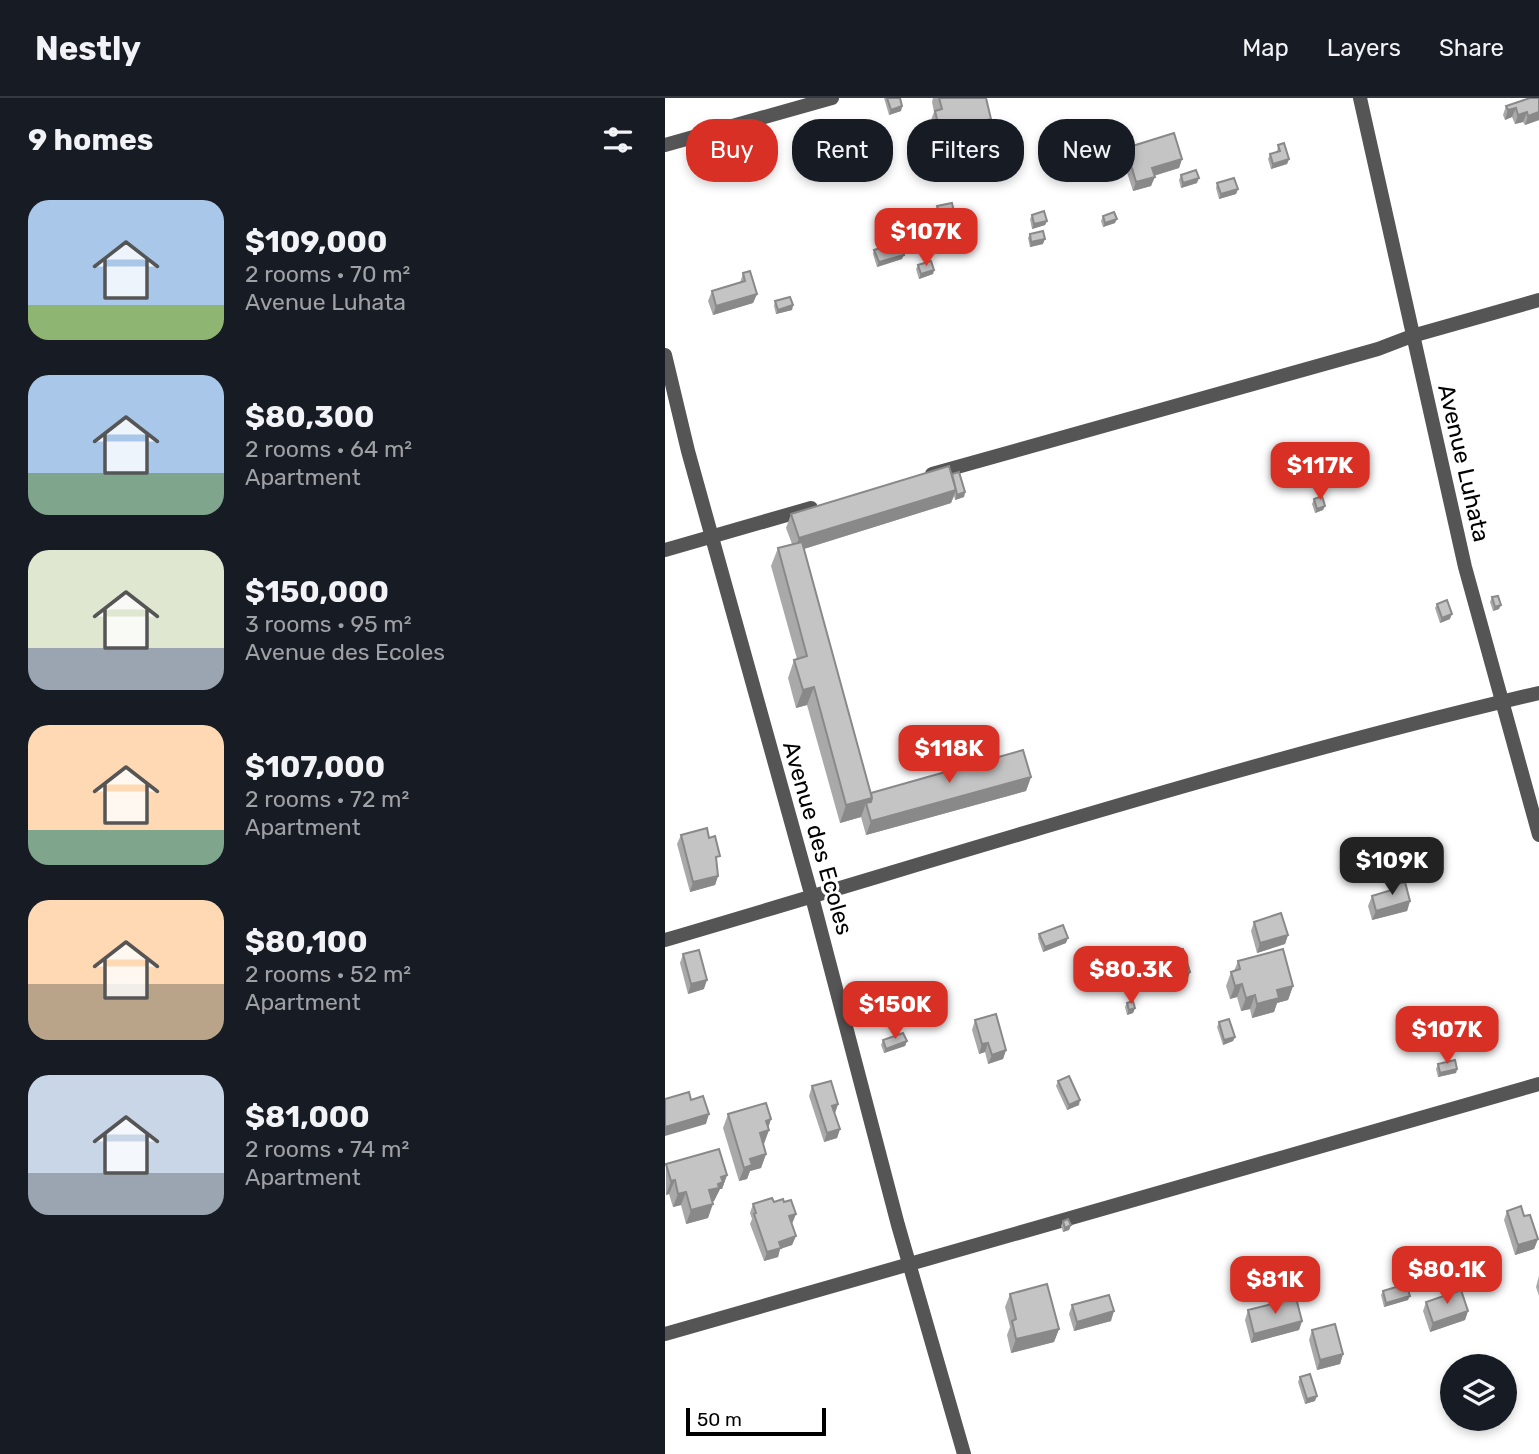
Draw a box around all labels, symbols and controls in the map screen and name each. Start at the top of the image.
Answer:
text: Nestly [35,29,141,68]
text: Map [1242,34,1289,62]
text: Layers [1327,34,1401,62]
text: Share [1439,34,1504,62]
chip: Buy [686,119,778,182]
chip: Rent [792,119,893,182]
chip: Filters [907,119,1024,182]
chip: New [1038,119,1135,182]
icon: filters [599,121,637,159]
text: 9 homes [28,122,153,158]
pin: $107K [877,208,975,268]
text: $107K [891,217,961,245]
text: $109,000 [245,224,387,260]
icon: home [84,228,168,312]
text: 2 rooms · 70 m² [245,260,410,288]
text: Avenue Luhata [245,288,406,316]
street label: Avenue Luhata [1432,381,1496,545]
text: $80,300 [245,399,374,435]
icon: home [84,403,168,487]
text: 2 rooms · 64 m² [245,435,412,463]
pin: $117K [1271,442,1369,502]
text: $117K [1287,451,1353,479]
text: Apartment [245,463,361,491]
text: $150,000 [245,574,389,610]
icon: home [84,578,168,662]
text: 3 rooms · 95 m² [245,610,412,638]
text: Avenue des Ecoles [245,638,445,666]
pin: $118K [900,726,998,785]
text: $118K [914,734,984,762]
street label: Avenue des Ecoles [777,738,859,938]
text: $107,000 [245,749,385,785]
icon: home [84,753,168,837]
text: 2 rooms · 72 m² [245,785,409,813]
text: Apartment [245,813,361,841]
pin: $109K [1343,838,1441,897]
text: $109K [1356,846,1428,874]
text: $80,100 [245,924,368,960]
icon: home [84,928,168,1012]
pin: $80.3K [1074,946,1188,1006]
text: $80.3K [1089,955,1173,983]
text: 2 rooms · 52 m² [245,960,411,988]
pin: $150K [846,982,944,1041]
text: Apartment [245,988,361,1016]
text: $150K [859,990,931,1018]
pin: $107K [1398,1006,1496,1066]
text: $107K [1412,1015,1482,1043]
text: $81,000 [245,1099,370,1135]
icon: home [84,1103,168,1187]
text: 2 rooms · 74 m² [245,1135,409,1163]
text: Apartment [245,1163,361,1191]
pin: $80.1K [1390,1246,1504,1306]
text: $80.1K [1408,1255,1486,1283]
pin: $81K [1234,1256,1316,1316]
text: $81K [1246,1265,1304,1293]
map controls [1440,1354,1517,1431]
button: layers [1440,1354,1517,1431]
scale bar [686,1405,826,1437]
text: 50 m [697,1408,742,1431]

